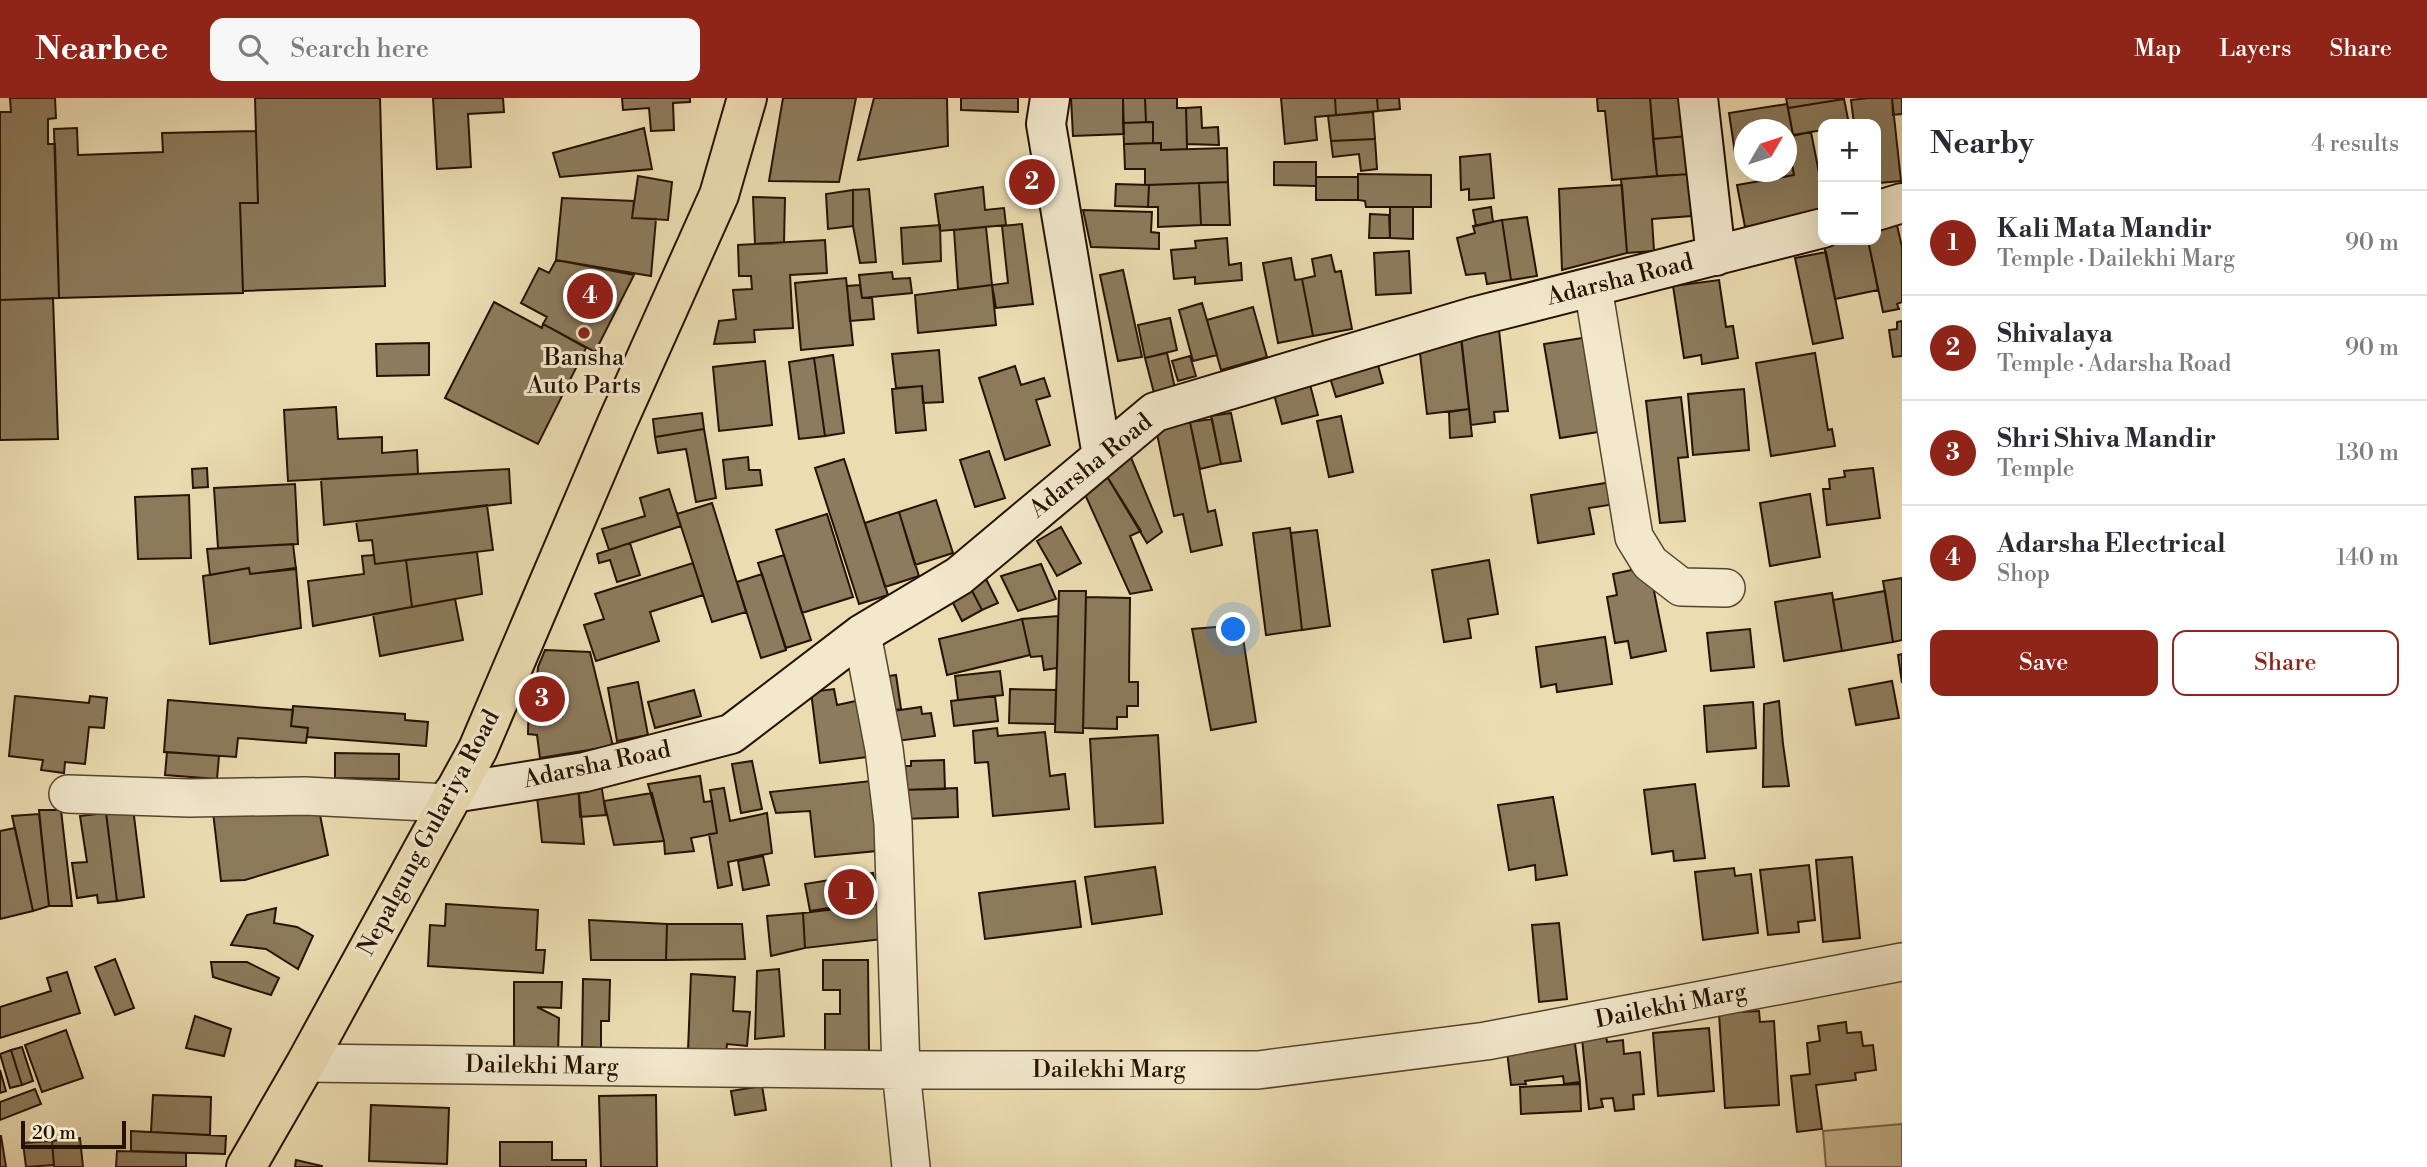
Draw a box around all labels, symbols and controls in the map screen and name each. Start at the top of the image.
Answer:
search box [210,18,700,81]
text: Nearbee [35,29,168,70]
icon: search [234,30,272,68]
text: Search here [290,33,429,65]
text: Map [2134,34,2181,64]
text: Layers [2219,34,2291,64]
text: Share [2329,34,2392,64]
north arrow [1734,119,1797,182]
map controls [1818,119,1881,245]
button: + [1818,119,1881,182]
text: Nearby [1930,125,2034,163]
text: 4 results [2311,130,2399,158]
pin: 2 [1009,156,1055,208]
button: − [1818,182,1881,245]
text: Kali Mata Mandir [1997,213,2212,245]
text: 1 [1947,229,1959,257]
text: 90 m [2345,229,2399,257]
text: Temple · Dailekhi Marg [1997,245,2235,273]
street label: Adarsha Road [1543,247,1697,313]
pin: 4 [567,270,613,322]
text: Shivalaya [1997,318,2113,350]
marker: Bansha Auto Parts [576,325,592,341]
text: 2 [1946,334,1960,362]
text: 90 m [2345,334,2399,362]
place label: Bansha Auto Parts [526,343,641,401]
text: Temple · Adarsha Road [1997,350,2231,378]
street label: Adarsha Road [1023,407,1159,525]
text: Shri Shiva Mandir [1997,423,2216,455]
text: 3 [1946,439,1960,467]
text: 130 m [2336,439,2399,467]
text: Temple [1997,455,2075,483]
text: Adarsha Electrical [1997,528,2226,560]
text: 4 [1945,544,1961,572]
text: 140 m [2336,544,2399,572]
text: Shop [1997,560,2050,588]
your location [1216,612,1250,646]
button: Save [1930,630,2158,696]
button: Share [2172,630,2399,696]
pin: 3 [519,673,565,725]
street label: Nepalgung Gulariya Road [351,705,507,961]
street label: Adarsha Road [520,735,674,795]
pin: 1 [828,866,874,918]
street label: Dailekhi Marg [1593,977,1750,1035]
street label: Dailekhi Marg [465,1050,620,1082]
street label: Dailekhi Marg [1032,1055,1186,1085]
scale bar [21,1118,126,1150]
text: 20 m [32,1121,76,1145]

